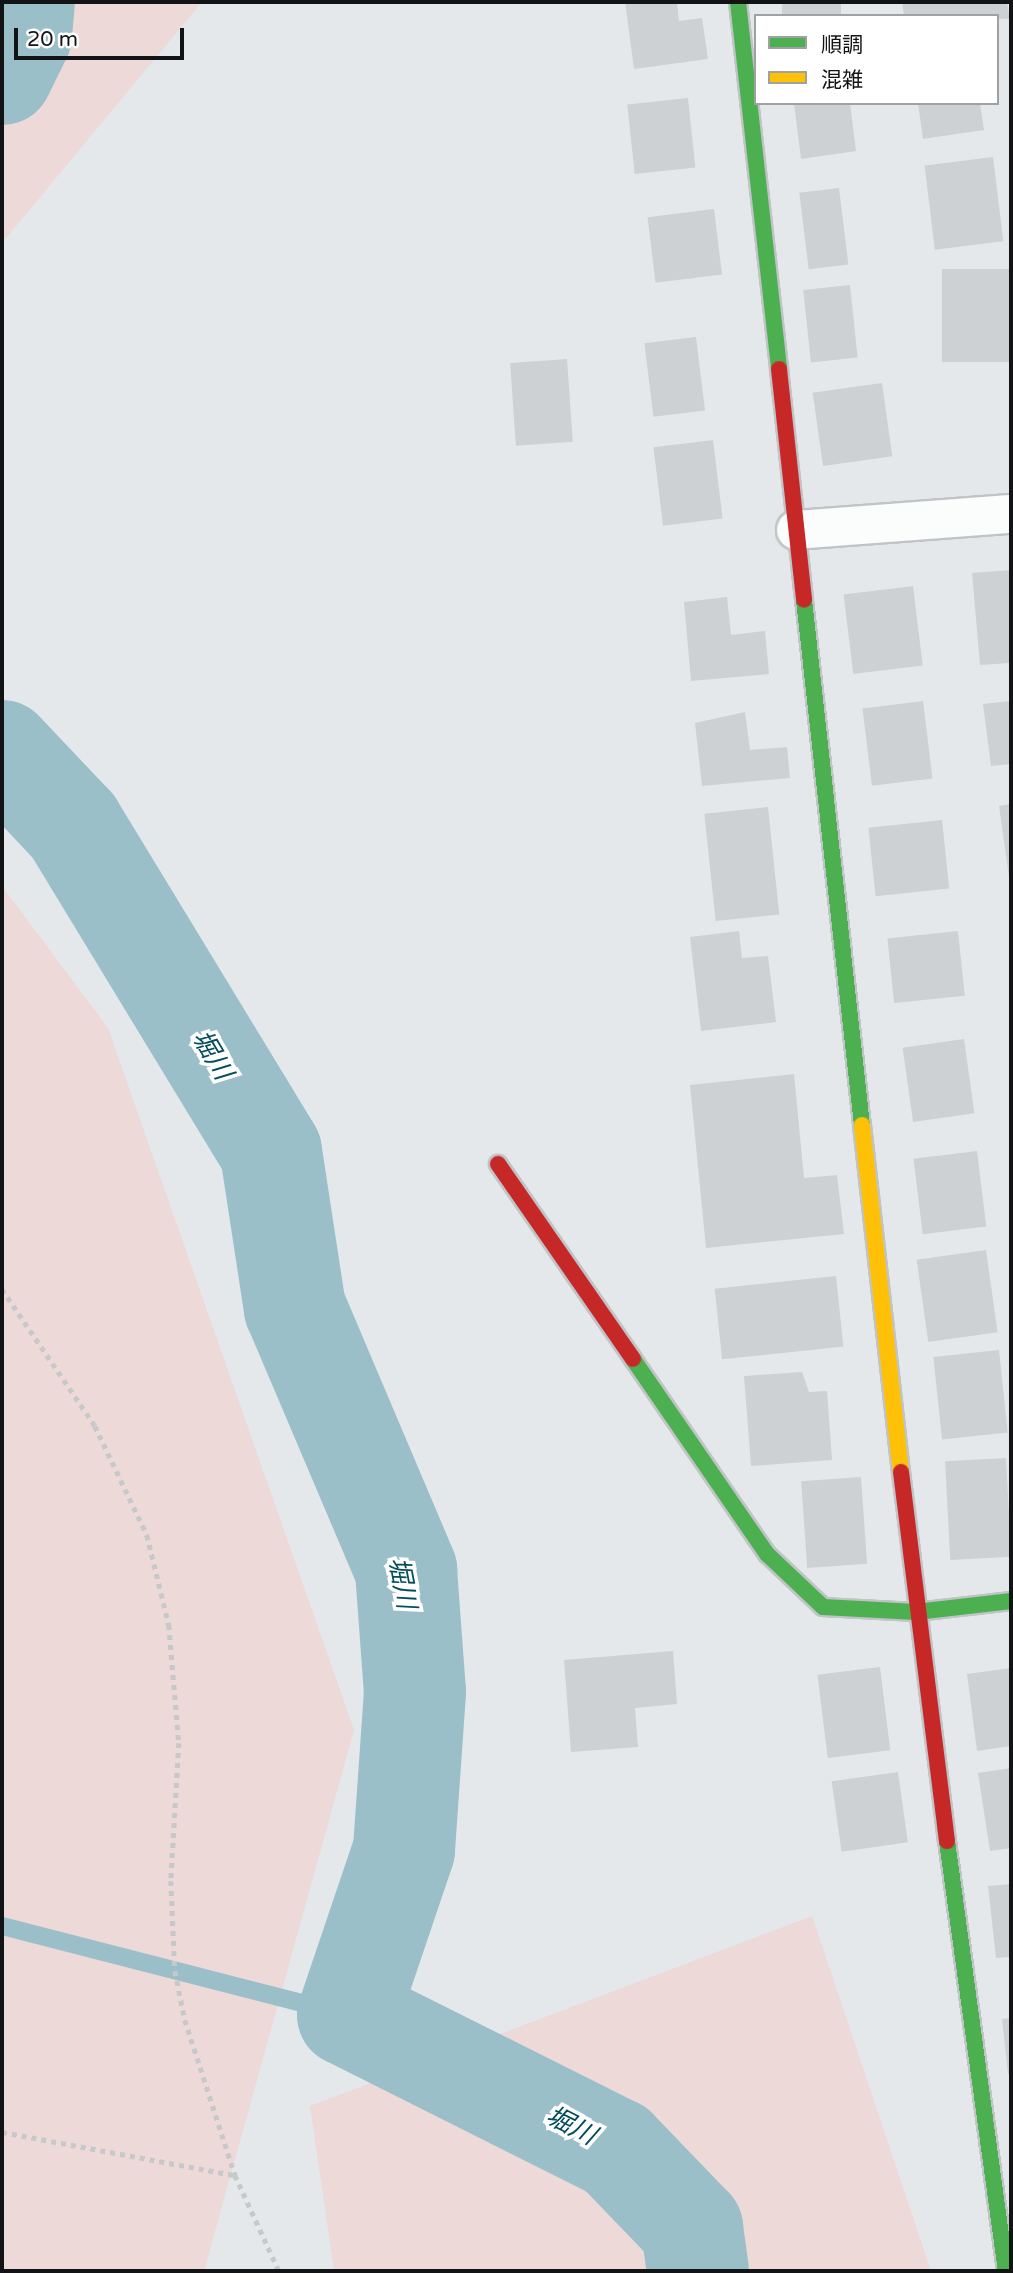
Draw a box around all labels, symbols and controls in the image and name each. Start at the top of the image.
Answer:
scale bar [18,14,187,58]
legend [754,14,999,105]
text: 20 m [27,27,78,52]
text: 順調 [821,33,863,58]
text: 混雑 [821,68,863,93]
water label: 堀川 [185,1025,239,1085]
water label: 堀川 [382,1555,422,1611]
water label: 堀川 [541,2100,601,2152]

